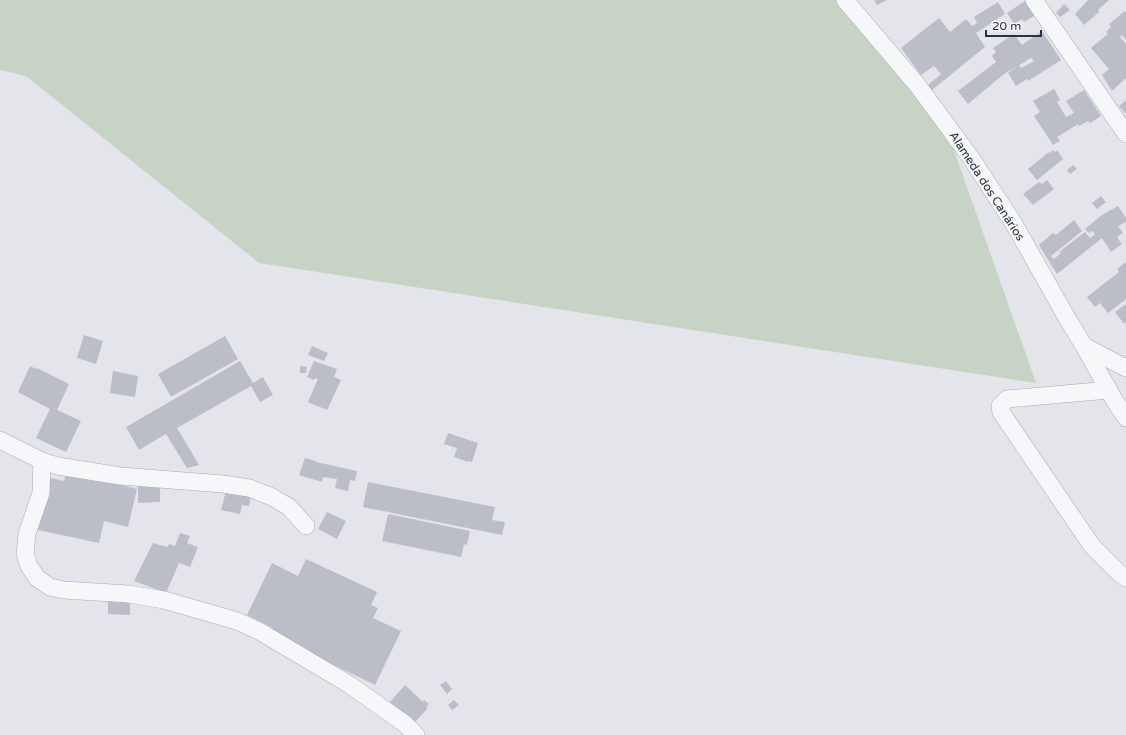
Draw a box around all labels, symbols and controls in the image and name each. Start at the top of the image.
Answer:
scale bar [986,12,1041,38]
text: 20 m [992,19,1021,33]
street label: Alameda dos Canários [946,129,1028,243]

